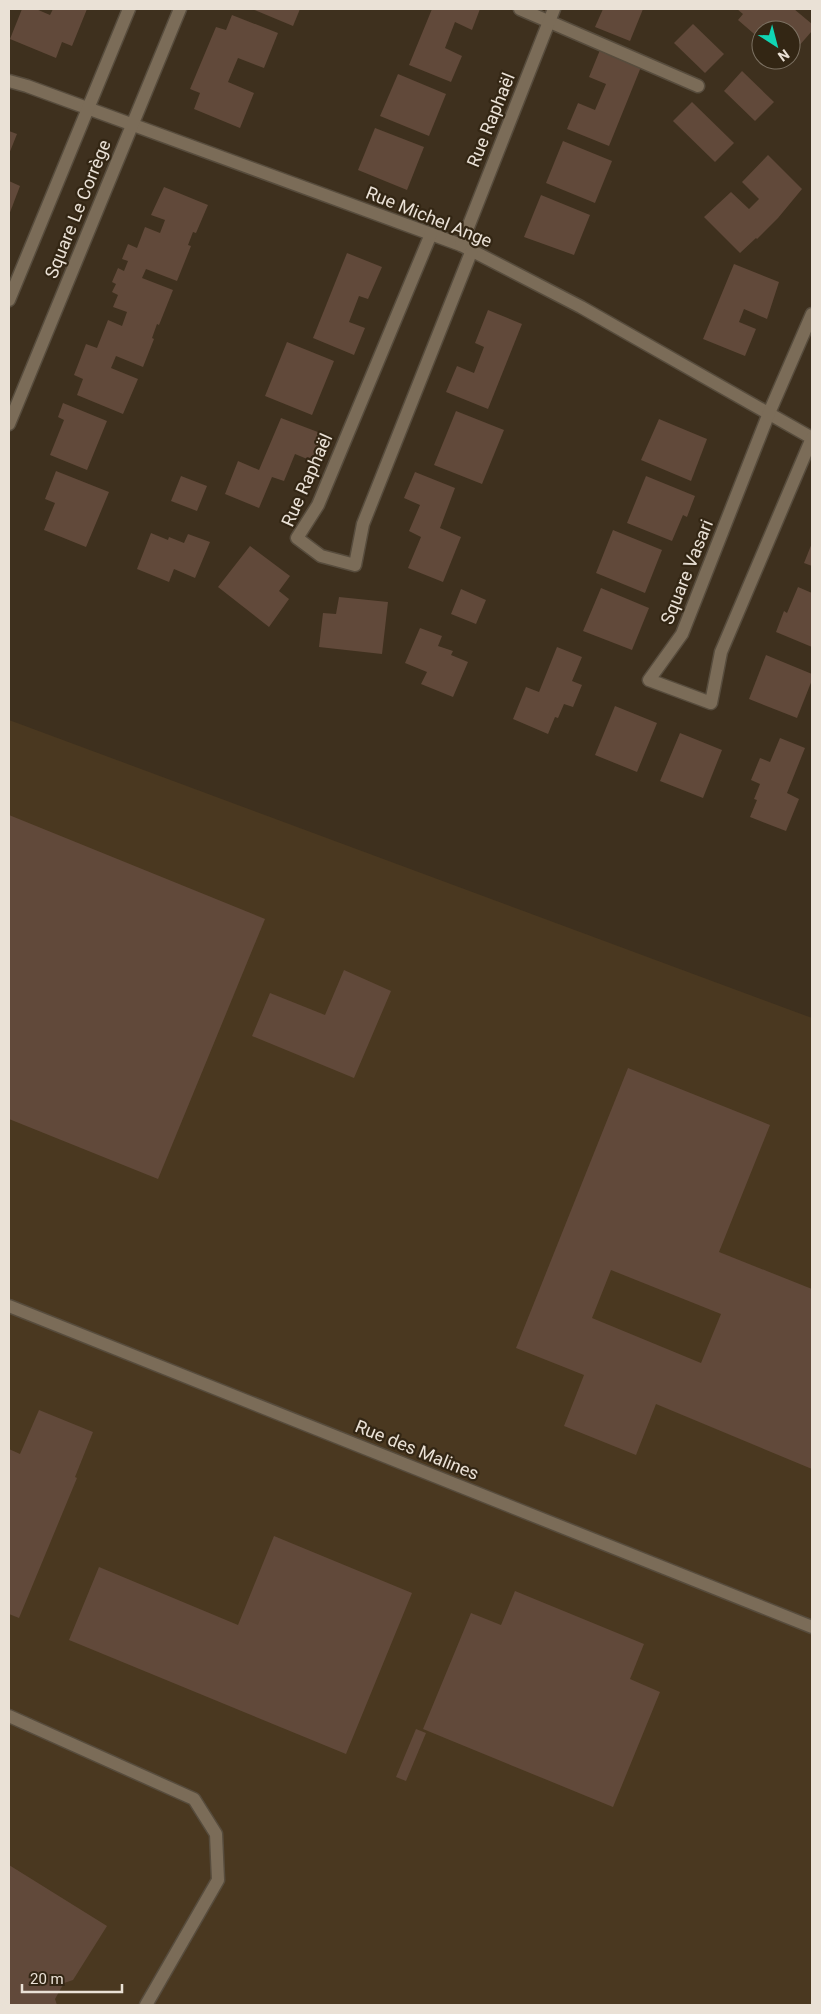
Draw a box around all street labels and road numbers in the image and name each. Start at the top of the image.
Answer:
street label: Rue Raphaël [462,70,519,170]
street label: Square Le Corrège [40,136,115,281]
street label: Rue Michel Ange [363,182,495,251]
street label: Rue Raphaël [277,430,336,530]
street label: Square Vasari [656,516,717,627]
street label: Rue des Malines [352,1415,482,1484]

